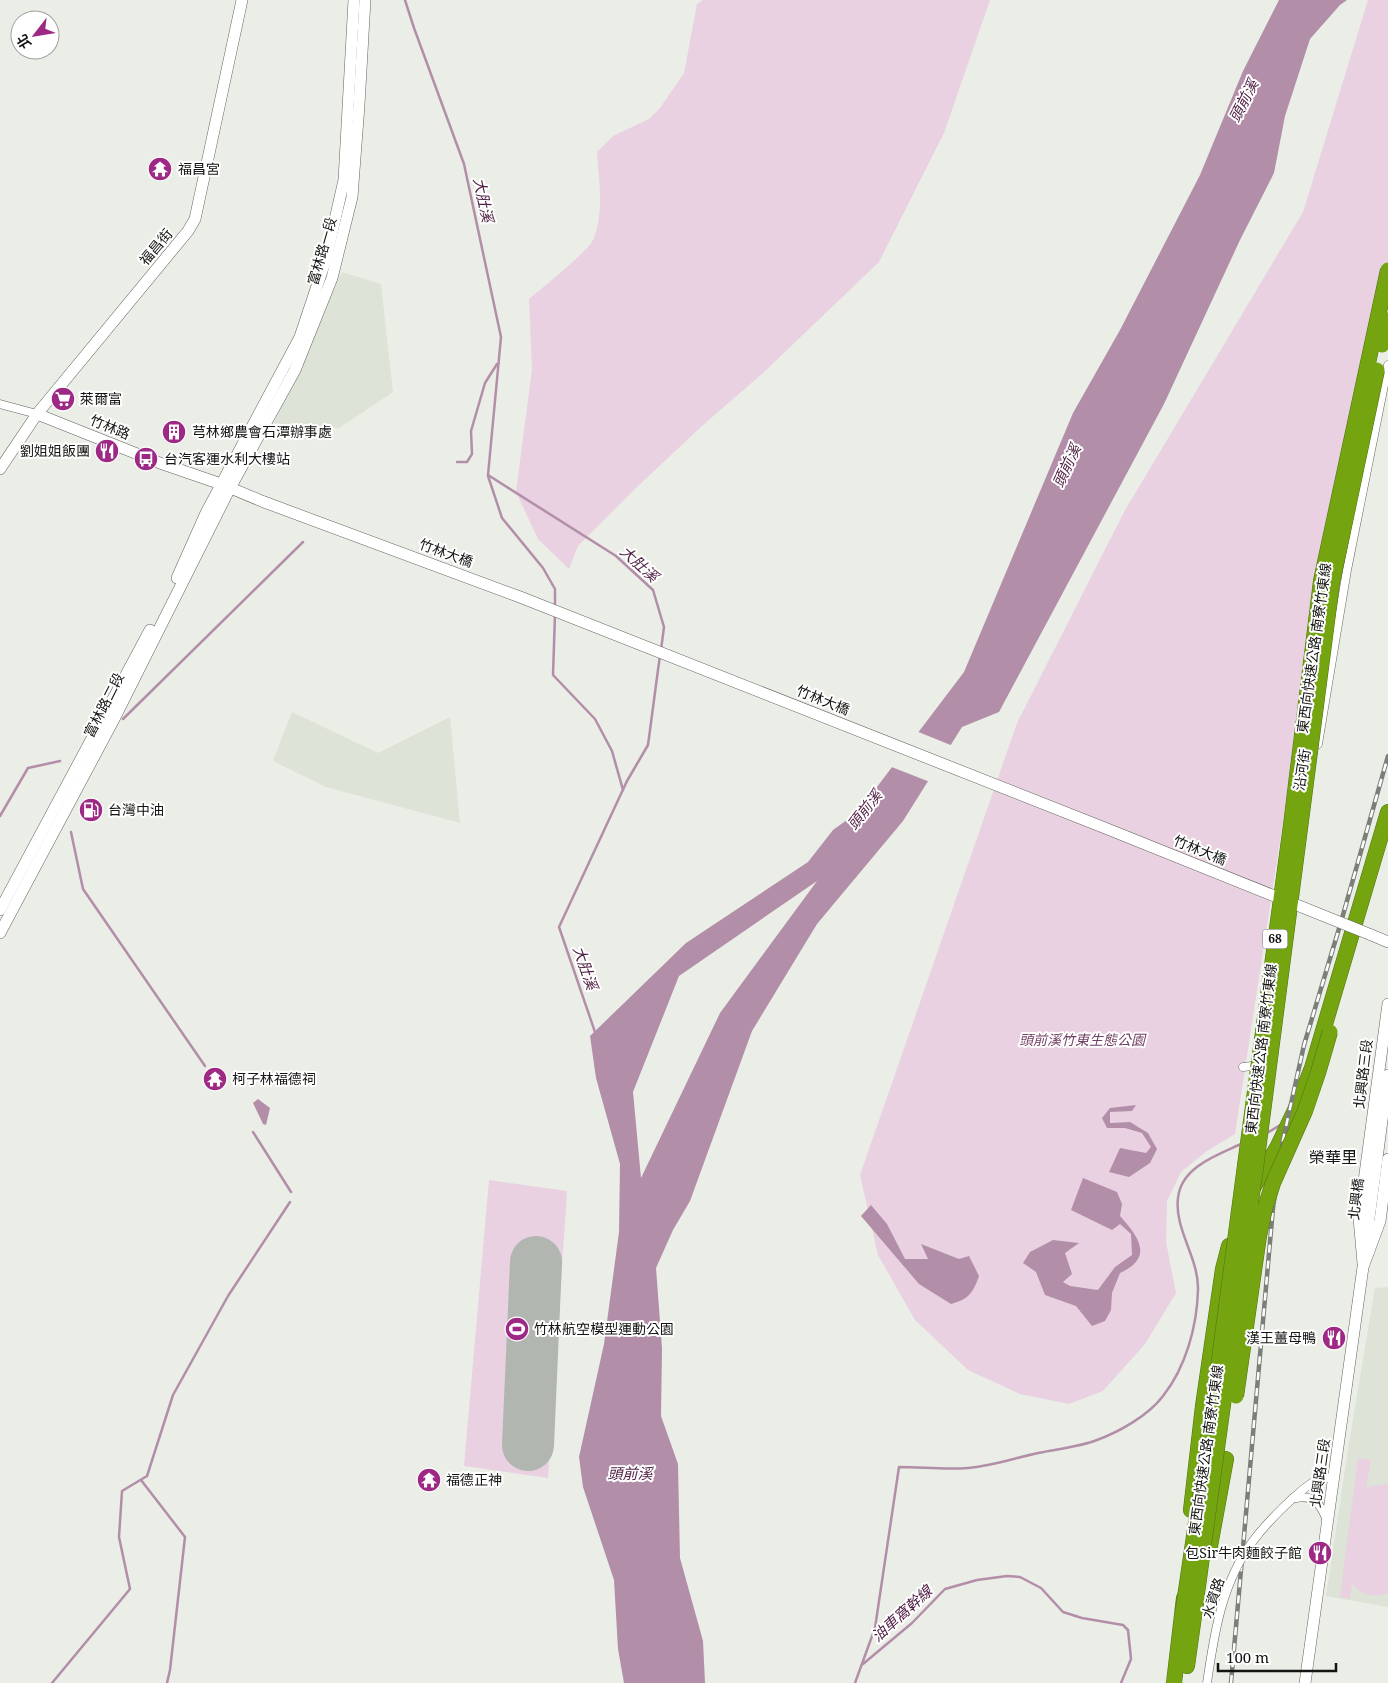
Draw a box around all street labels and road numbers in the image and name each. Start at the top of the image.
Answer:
street label: 富林路一段 [303,215,340,287]
street label: 福昌街 [135,224,176,269]
street label: 竹林路 [87,410,133,443]
street label: 竹林大橋 [417,534,476,571]
street label: 東西向快速公路 南寮竹東線 [1292,562,1335,734]
street label: 富林路二段 [79,669,128,740]
street label: 竹林大橋 [794,680,853,719]
street label: 沿河街 [1289,748,1314,792]
street label: 竹林大橋 [1171,830,1230,869]
road number: 68 [1262,930,1288,949]
street label: 東西向快速公路 南寮竹東線 [1241,963,1280,1135]
street label: 北興路三段 [1349,1038,1376,1110]
street label: 北興橋 [1344,1177,1367,1221]
street label: 東西向快速公路 南寮竹東線 [1184,1364,1227,1536]
street label: 北興路三段 [1305,1437,1334,1509]
street label: 水資路 [1197,1575,1228,1621]

